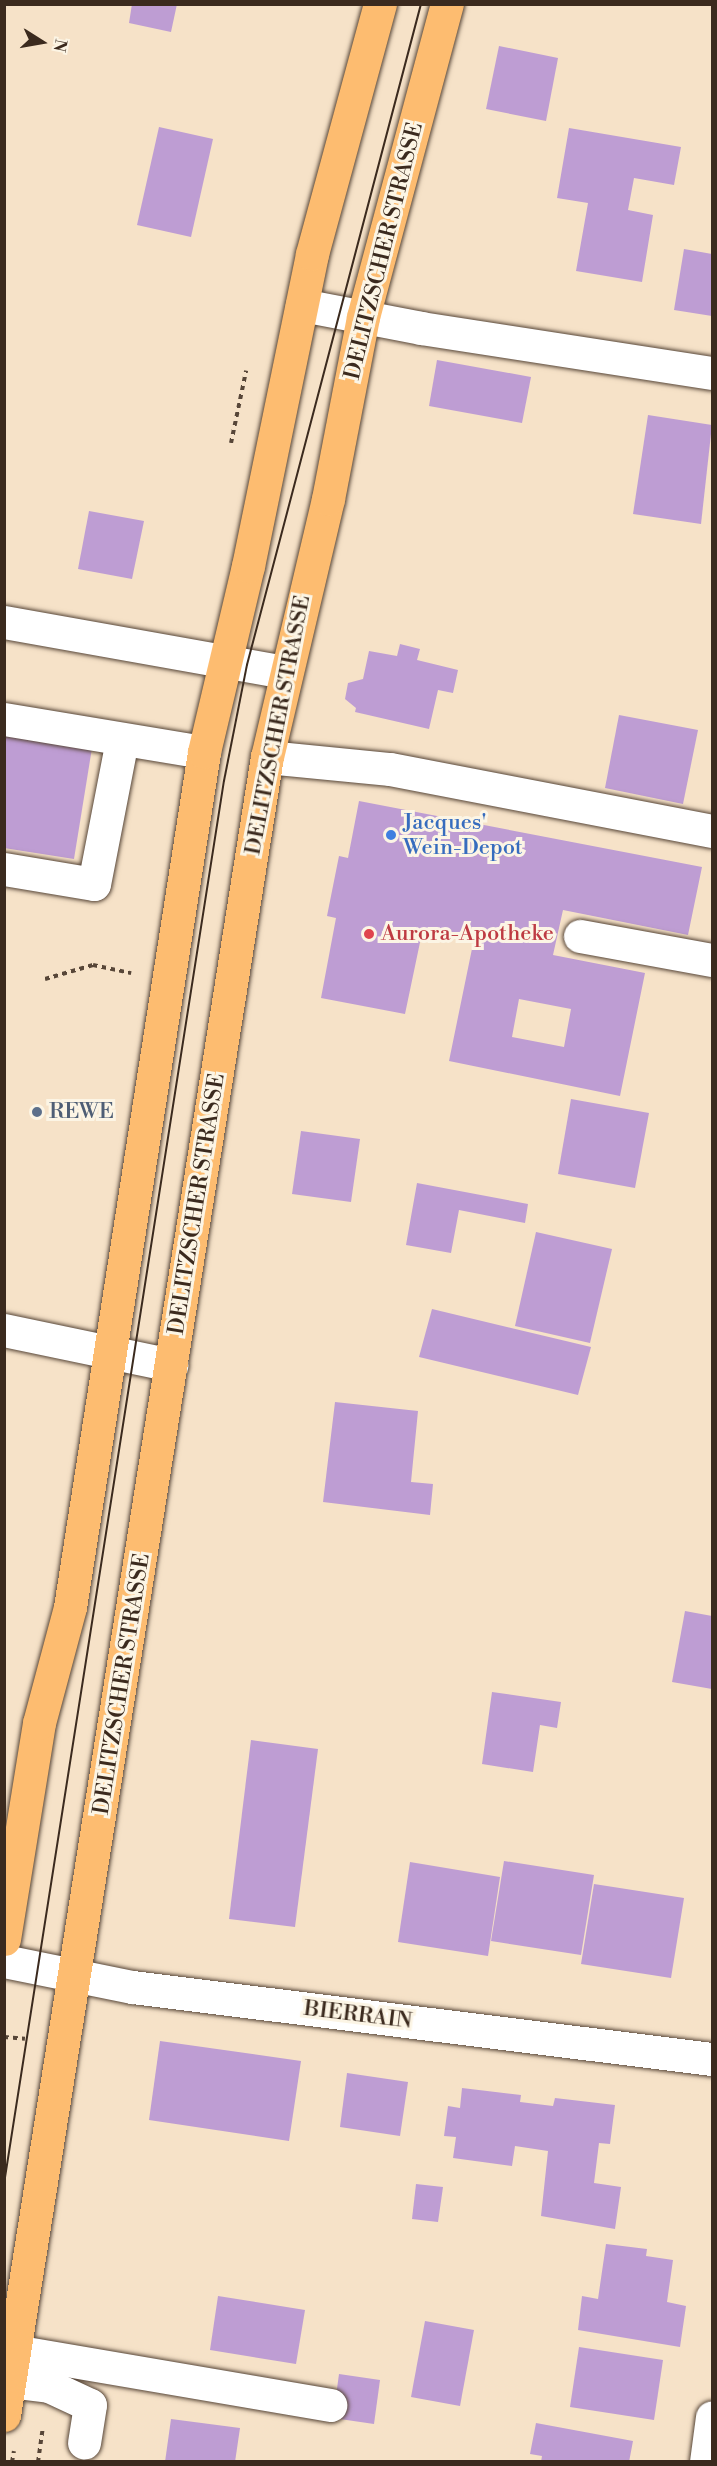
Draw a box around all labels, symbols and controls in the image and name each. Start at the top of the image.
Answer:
north arrow [12,12,72,72]
text: N [49,37,71,54]
street label: DELITZSCHER STRASSE [339,120,429,382]
street label: DELITZSCHER STRASSE [240,593,316,857]
place label: Jacques' Wein-Depot [403,809,523,860]
marker: Jacques' Wein-Depot [384,828,398,842]
place label: Aurora-Apotheke [381,921,554,947]
marker: Aurora-Apotheke [362,927,376,941]
street label: DELITZSCHER STRASSE [163,1072,231,1336]
place label: REWE [49,1099,114,1125]
marker: REWE [30,1105,44,1119]
street label: DELITZSCHER STRASSE [88,1552,156,1816]
street label: BIERRAIN [302,1995,414,2035]

